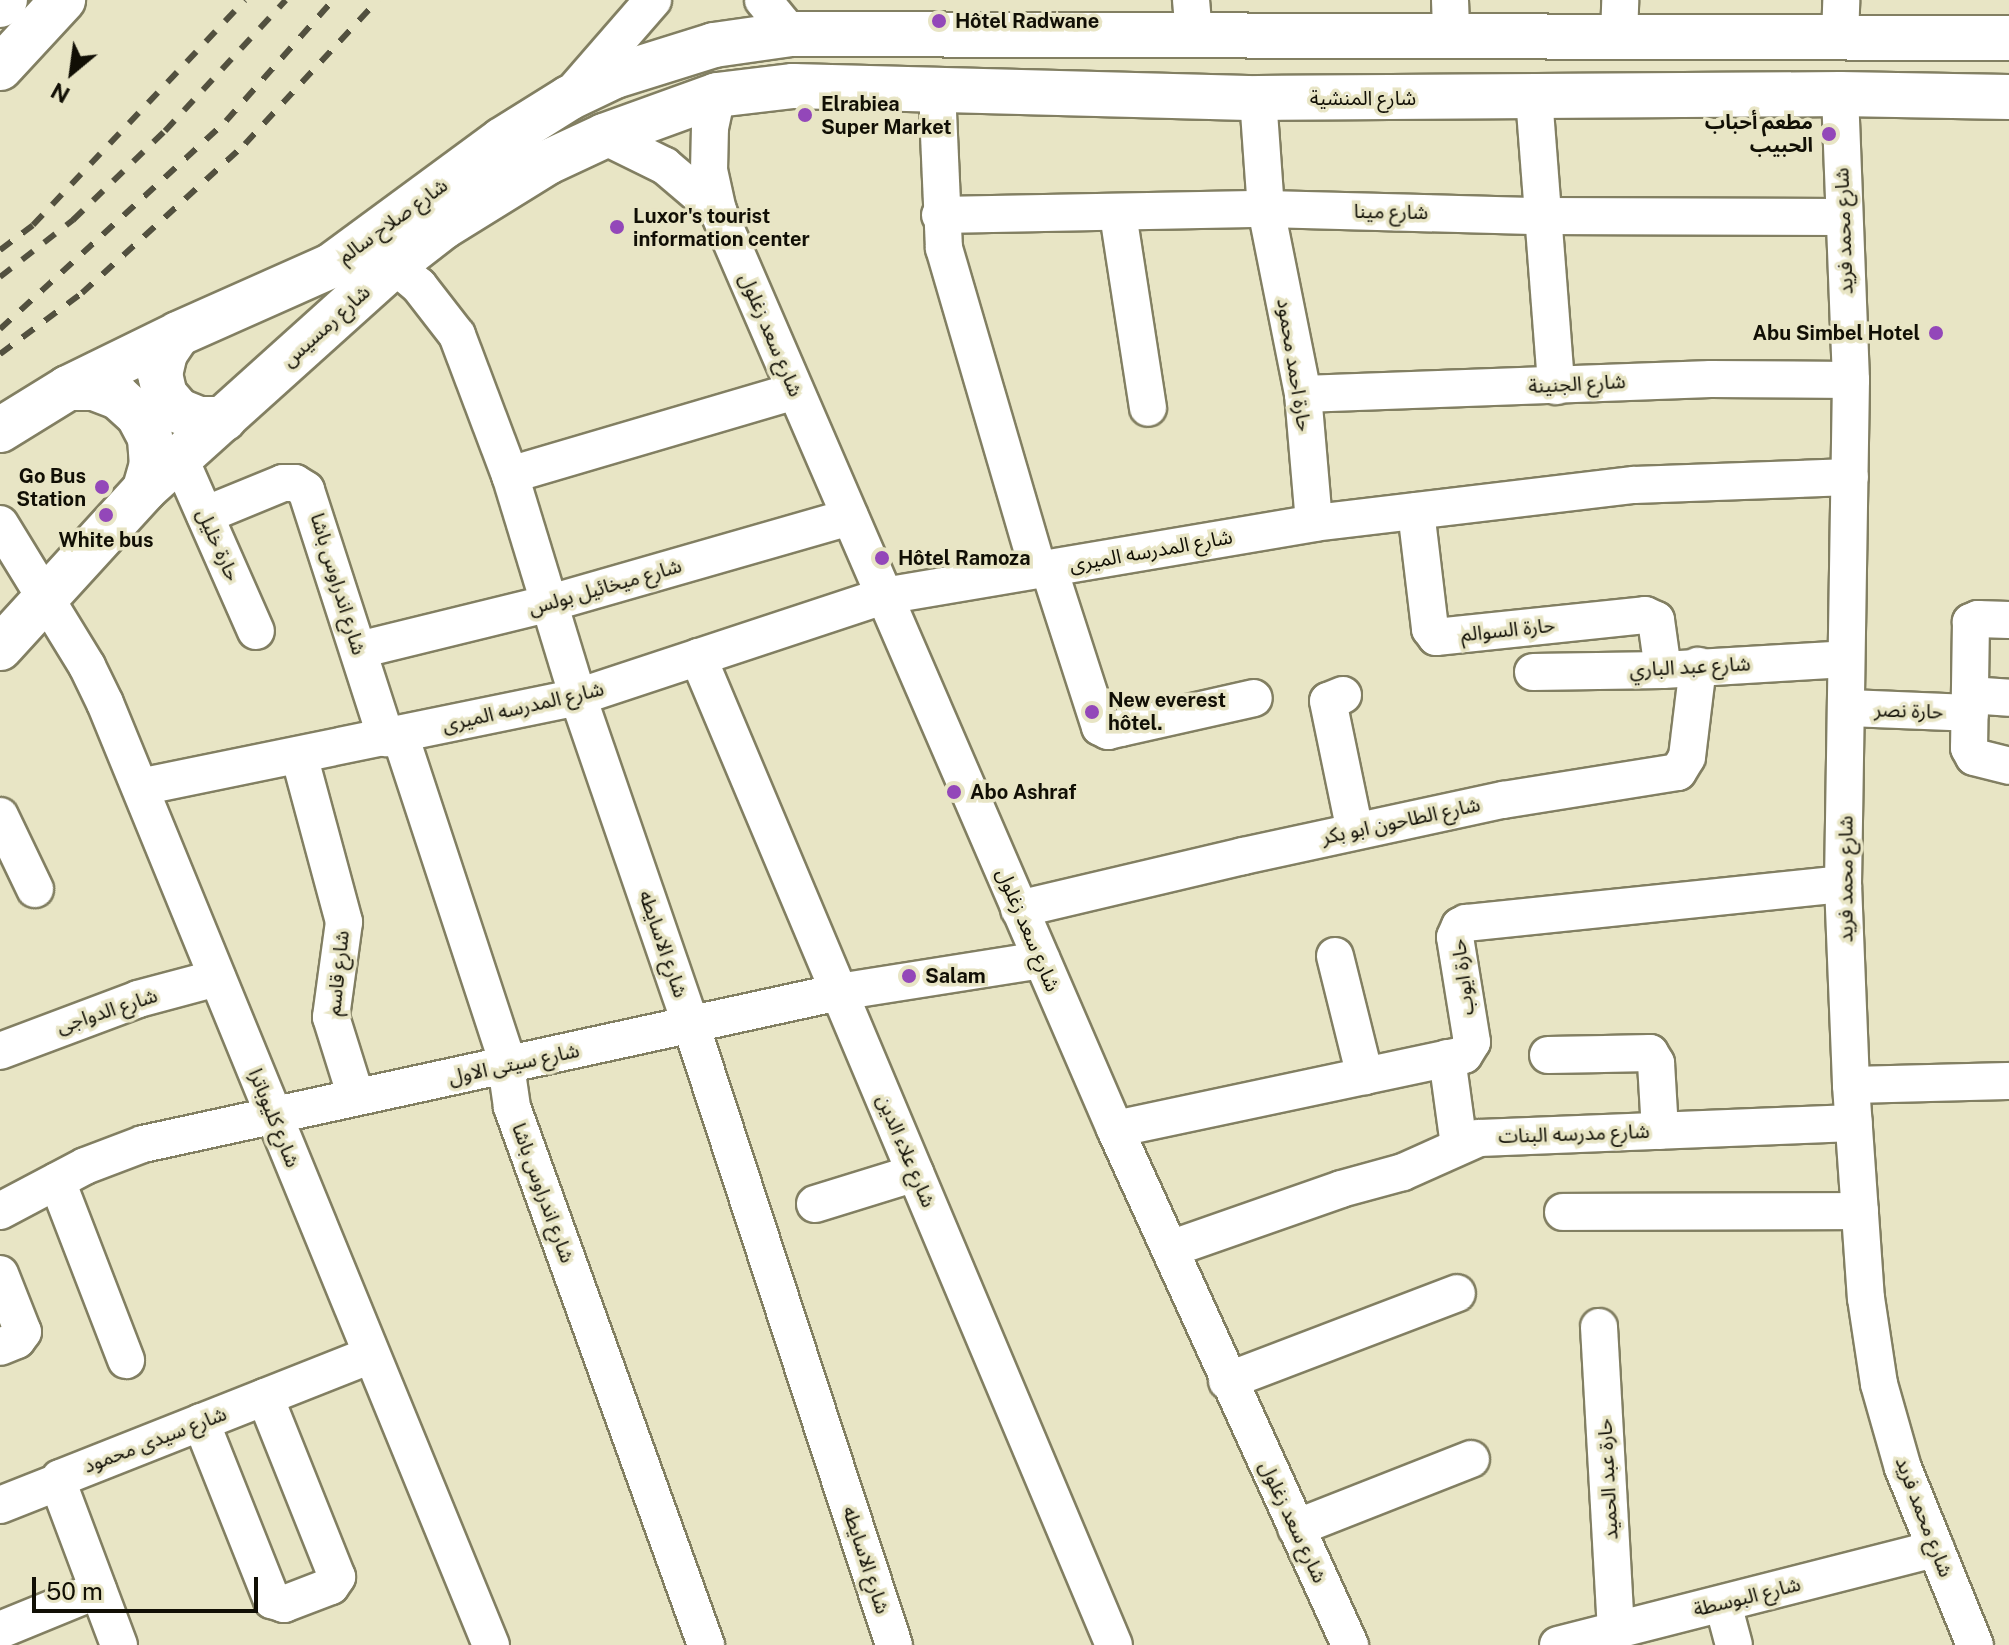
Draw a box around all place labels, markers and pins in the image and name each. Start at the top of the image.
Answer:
place label: Hôtel Radwane [955,9,1099,33]
marker: Hôtel Radwane [930,12,948,30]
place label: Elrabiea Super Market [821,92,952,139]
marker: Elrabiea Super Market [796,106,814,124]
place label: مطعم أحباب الحبيب [1705,110,1813,157]
marker: مطعم أحباب الحبيب [1820,125,1838,143]
place label: Luxor's tourist information center [633,204,810,251]
marker: Luxor's tourist information center [608,218,626,236]
place label: Abu Simbel Hotel [1753,321,1920,345]
marker: Abu Simbel Hotel [1927,324,1945,342]
place label: Go Bus Station [16,464,86,511]
marker: Go Bus Station [93,478,111,496]
marker: White bus [97,506,115,524]
place label: White bus [58,528,154,552]
place label: Hôtel Ramoza [898,546,1031,570]
marker: Hôtel Ramoza [873,549,891,567]
place label: New everest hôtel. [1108,688,1226,735]
marker: New everest hôtel. [1083,703,1101,721]
place label: Abo Ashraf [970,780,1076,804]
marker: Abo Ashraf [945,783,963,801]
place label: Salam [925,964,986,988]
marker: Salam [900,967,918,985]

